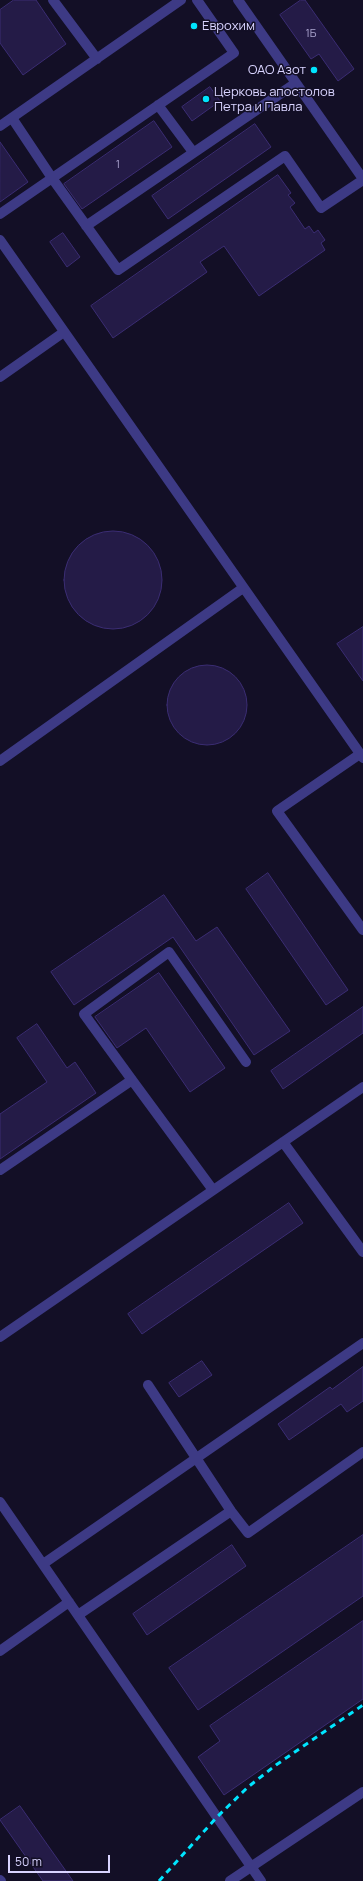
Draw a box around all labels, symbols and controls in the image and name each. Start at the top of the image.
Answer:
place label: Еврохим [202,18,255,34]
marker: Еврохим [189,21,199,31]
house number: 1Б [306,27,316,41]
place label: ОАО Азот [248,62,306,78]
marker: ОАО Азот [309,65,319,75]
place label: Церковь апостолов Петра и Павла [214,84,335,115]
marker: Церковь апостолов Петра и Павла [201,94,211,104]
house number: 1 [116,158,120,172]
scale bar [10,1847,112,1873]
text: 50 m [15,1853,42,1870]

